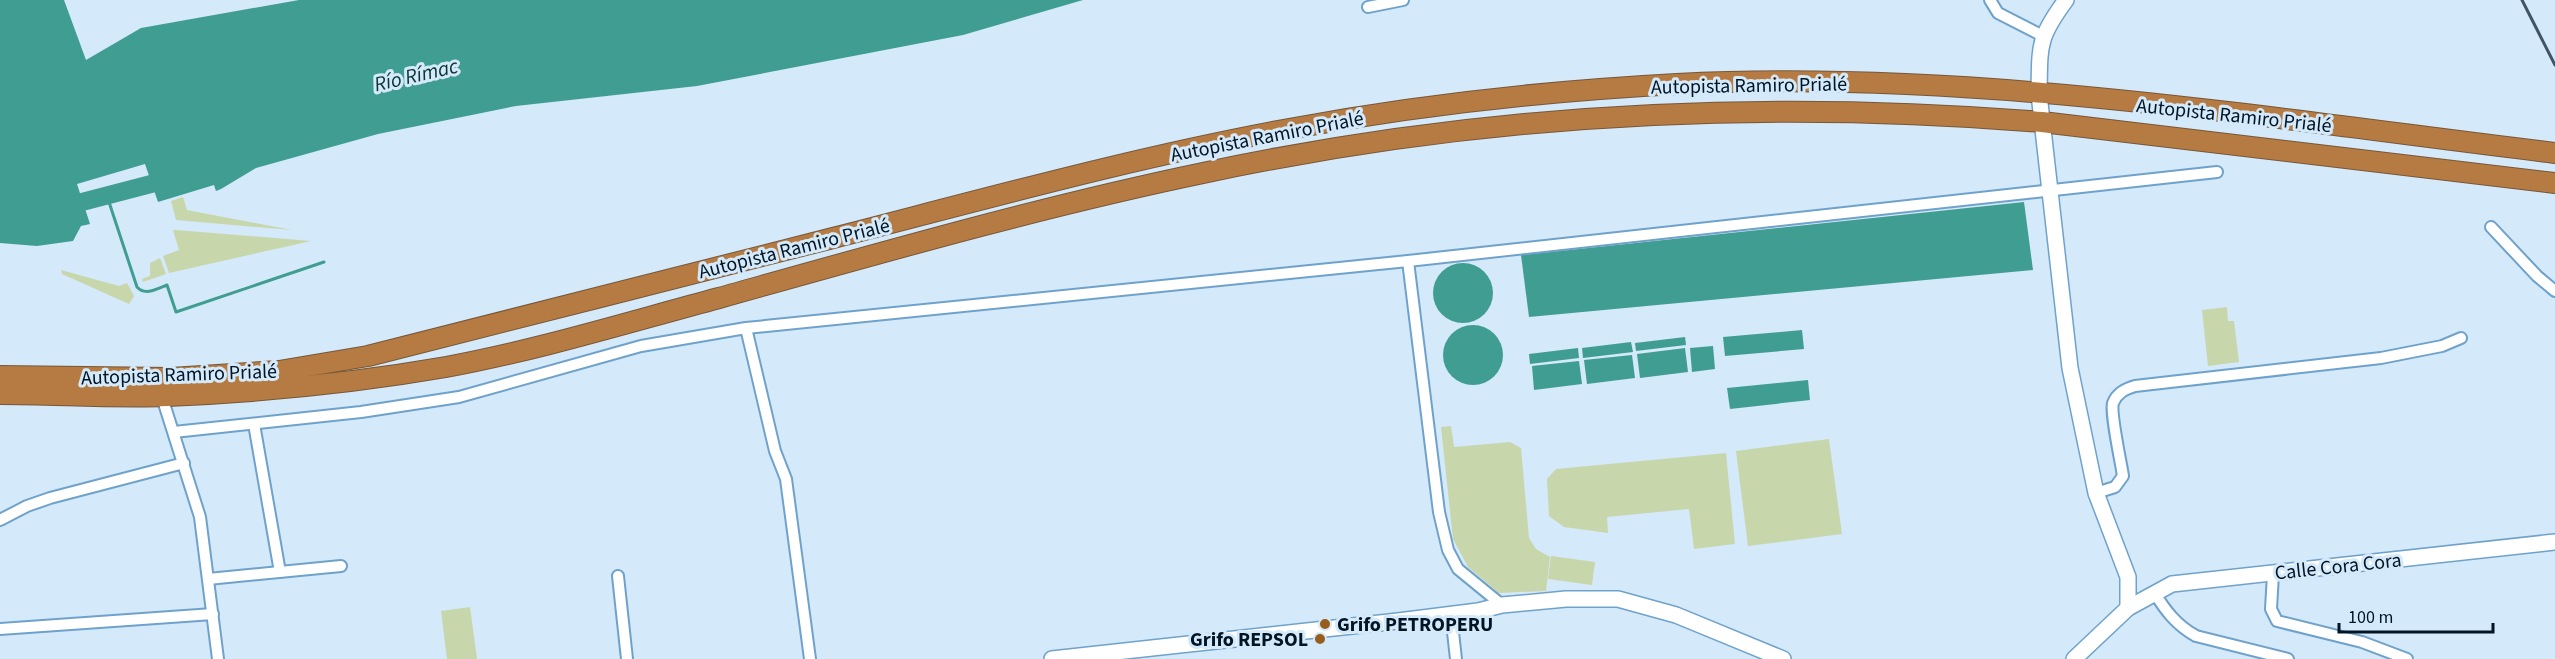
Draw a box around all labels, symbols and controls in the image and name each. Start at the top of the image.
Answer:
water label: Río Rímac [371,51,462,99]
street label: Autopista Ramiro Prialé [1651,70,1847,102]
street label: Autopista Ramiro Prialé [2135,92,2333,140]
street label: Autopista Ramiro Prialé [1168,105,1366,169]
street label: Autopista Ramiro Prialé [696,212,893,286]
street label: Autopista Ramiro Prialé [81,358,278,392]
street label: Calle Cora Cora [2273,546,2403,588]
scale bar [2339,596,2494,634]
text: 100 m [2348,605,2393,630]
place label: Grifo PETROPERU [1337,611,1493,639]
marker: Grifo PETROPERU [1318,617,1332,631]
place label: Grifo REPSOL [1190,626,1308,654]
marker: Grifo REPSOL [1313,632,1327,646]

